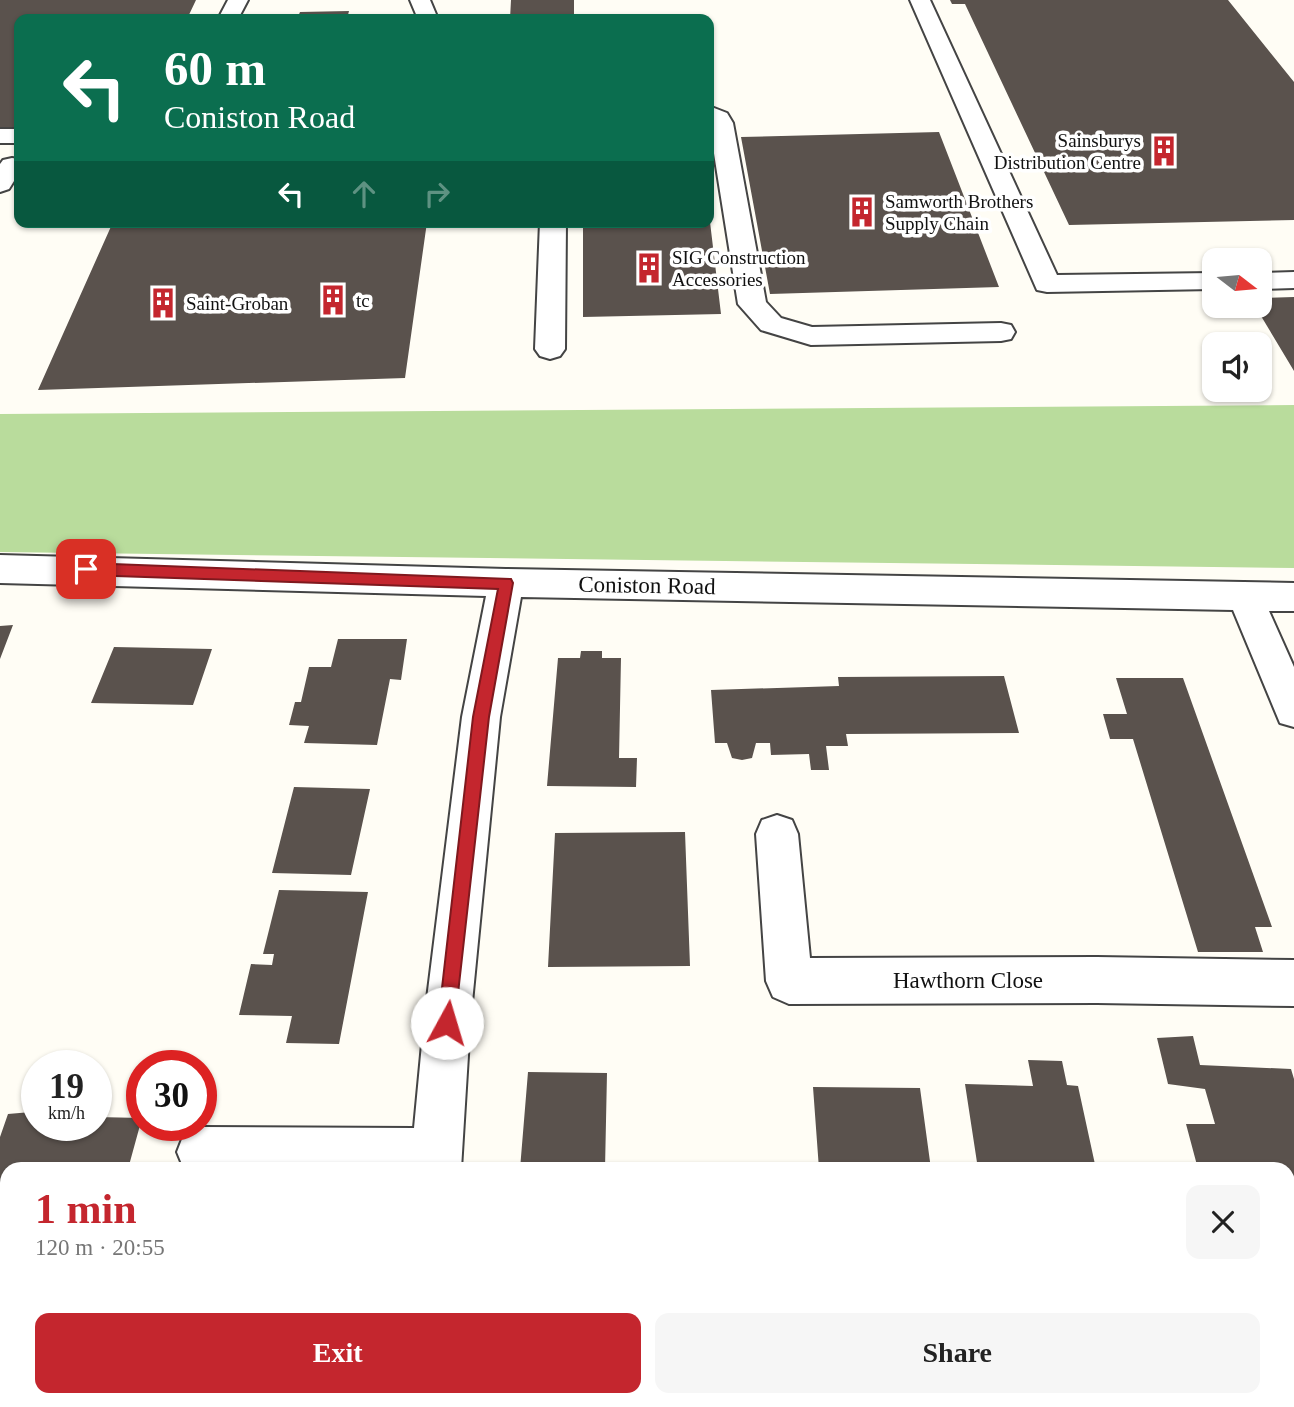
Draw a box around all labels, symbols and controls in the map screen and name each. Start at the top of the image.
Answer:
text: 60 m [164,41,266,96]
icon: left [49,42,140,133]
text: Coniston Road [164,99,355,135]
place label: Sainsburys Distribution Centre [994,130,1141,173]
building icon: Sainsburys Distribution Centre [1147,134,1181,168]
icon: left [272,175,310,213]
icon: ahead [345,175,383,213]
icon: right [418,175,456,213]
place label: Samworth Brothers Supply Chain [885,191,1033,234]
building icon: Samworth Brothers Supply Chain [845,195,879,229]
place label: SIG Construction Accessories [672,247,806,290]
north arrow [1202,248,1272,318]
map controls [1202,248,1272,402]
building icon: SIG Construction Accessories [632,251,666,285]
building icon: tc [316,283,350,317]
building icon: Saint-Groban [146,286,180,320]
place label: tc [356,290,370,311]
place label: Saint-Groban [186,293,289,314]
button: sound [1202,332,1272,402]
pin [56,539,116,599]
icon: arrive [67,550,105,588]
street label: Coniston Road [578,572,716,599]
street label: Hawthorn Close [893,968,1043,993]
position arrow [410,986,484,1060]
speed limit sign: 30 [126,1050,217,1141]
text: 19 [49,1067,84,1106]
text: km/h [48,1103,85,1123]
button: close [1186,1185,1260,1259]
text: 1 min [35,1186,137,1232]
text: 120 m · 20:55 [35,1235,165,1260]
button: Exit [35,1313,641,1393]
button: Share [655,1313,1260,1393]

